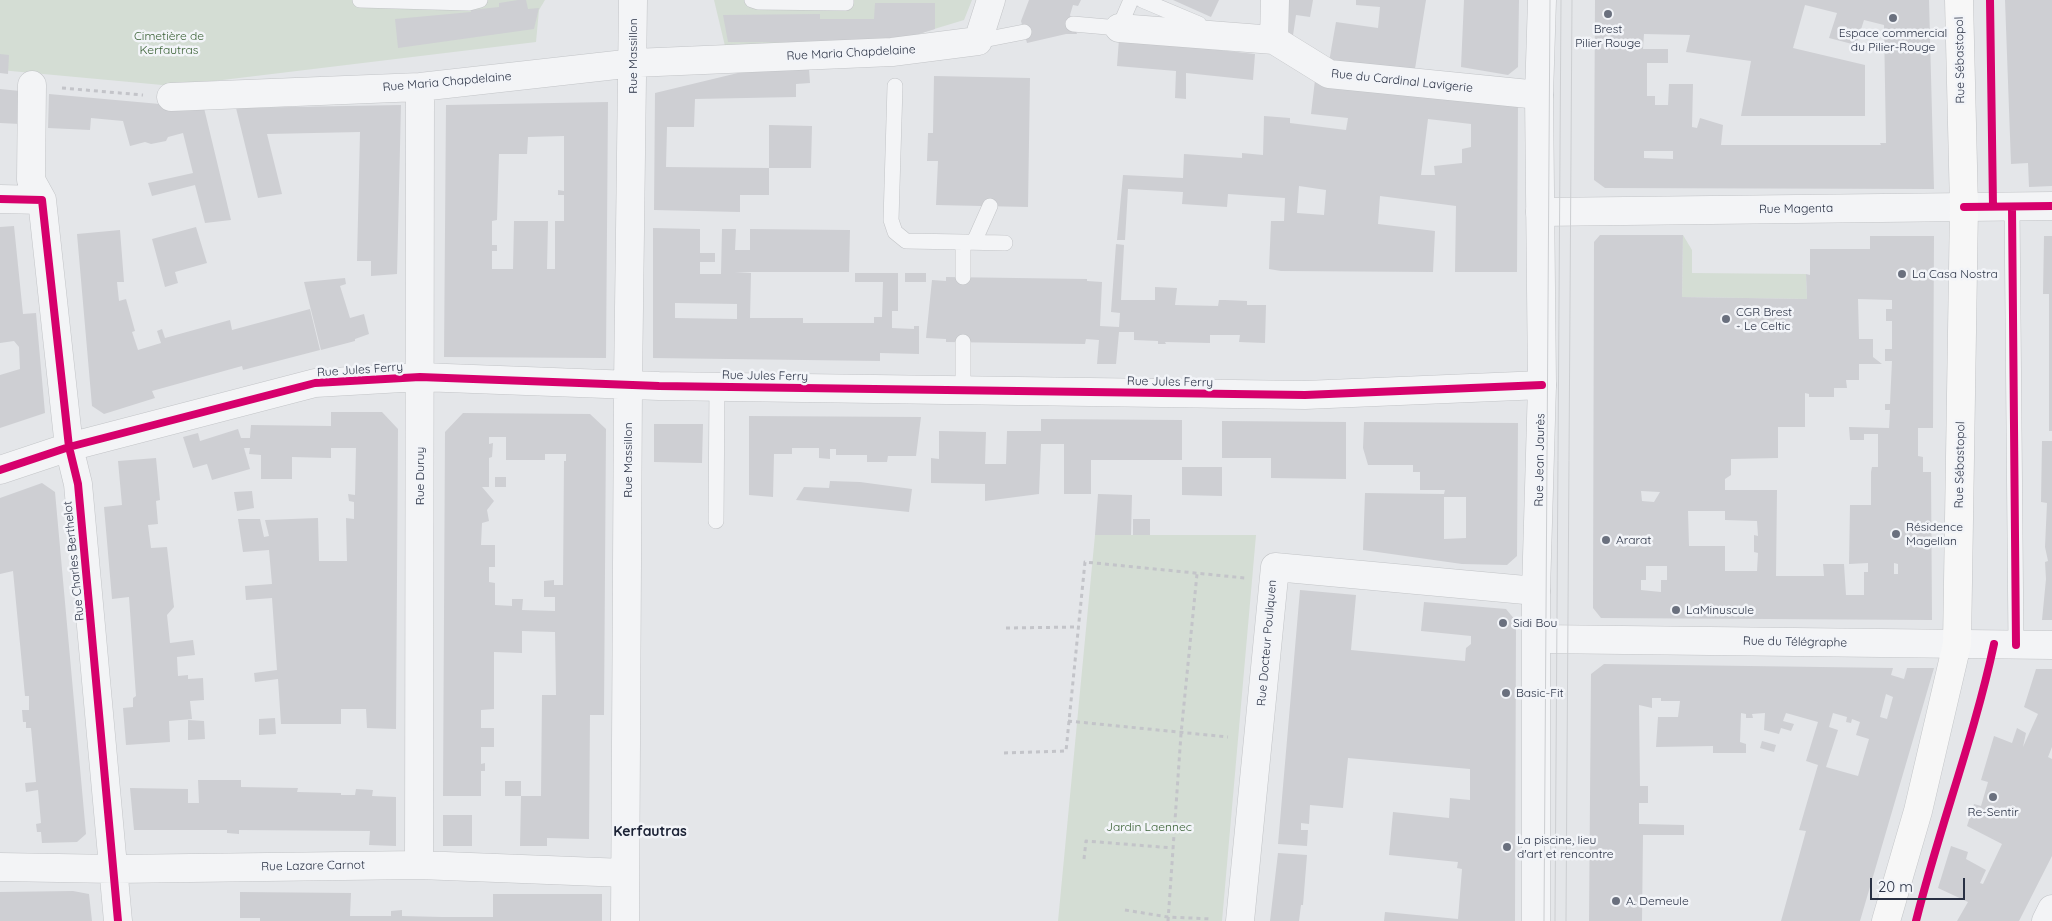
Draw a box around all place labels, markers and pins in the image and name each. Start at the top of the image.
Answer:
marker: Brest Pilier Rouge [1602,8,1614,20]
marker: Espace commercial du Pilier-Rouge [1887,12,1899,24]
place label: Brest Pilier Rouge [1575,22,1641,50]
place label: Espace commercial du Pilier-Rouge [1839,26,1947,54]
place label: La Casa Nostra [1912,267,1998,281]
marker: La Casa Nostra [1896,268,1908,280]
place label: CGR Brest - Le Celtic [1736,305,1792,333]
marker: CGR Brest - Le Celtic [1720,313,1732,325]
place label: Résidence Magellan [1906,520,1963,548]
marker: Résidence Magellan [1890,528,1902,540]
place label: Ararat [1616,533,1651,547]
marker: Ararat [1600,534,1612,546]
place label: LaMinuscule [1686,603,1754,617]
marker: LaMinuscule [1670,604,1682,616]
place label: Sidi Bou [1513,616,1557,630]
marker: Sidi Bou [1497,617,1509,629]
place label: Basic-Fit [1516,686,1564,700]
marker: Basic-Fit [1500,687,1512,699]
marker: Re-Sentir [1987,791,1999,803]
place label: Re-Sentir [1967,805,2019,819]
place label: La piscine, lieu d'art et rencontre [1517,833,1614,861]
marker: La piscine, lieu d'art et rencontre [1501,841,1513,853]
place label: A. Demeule [1626,894,1689,908]
marker: A. Demeule [1610,895,1622,907]

